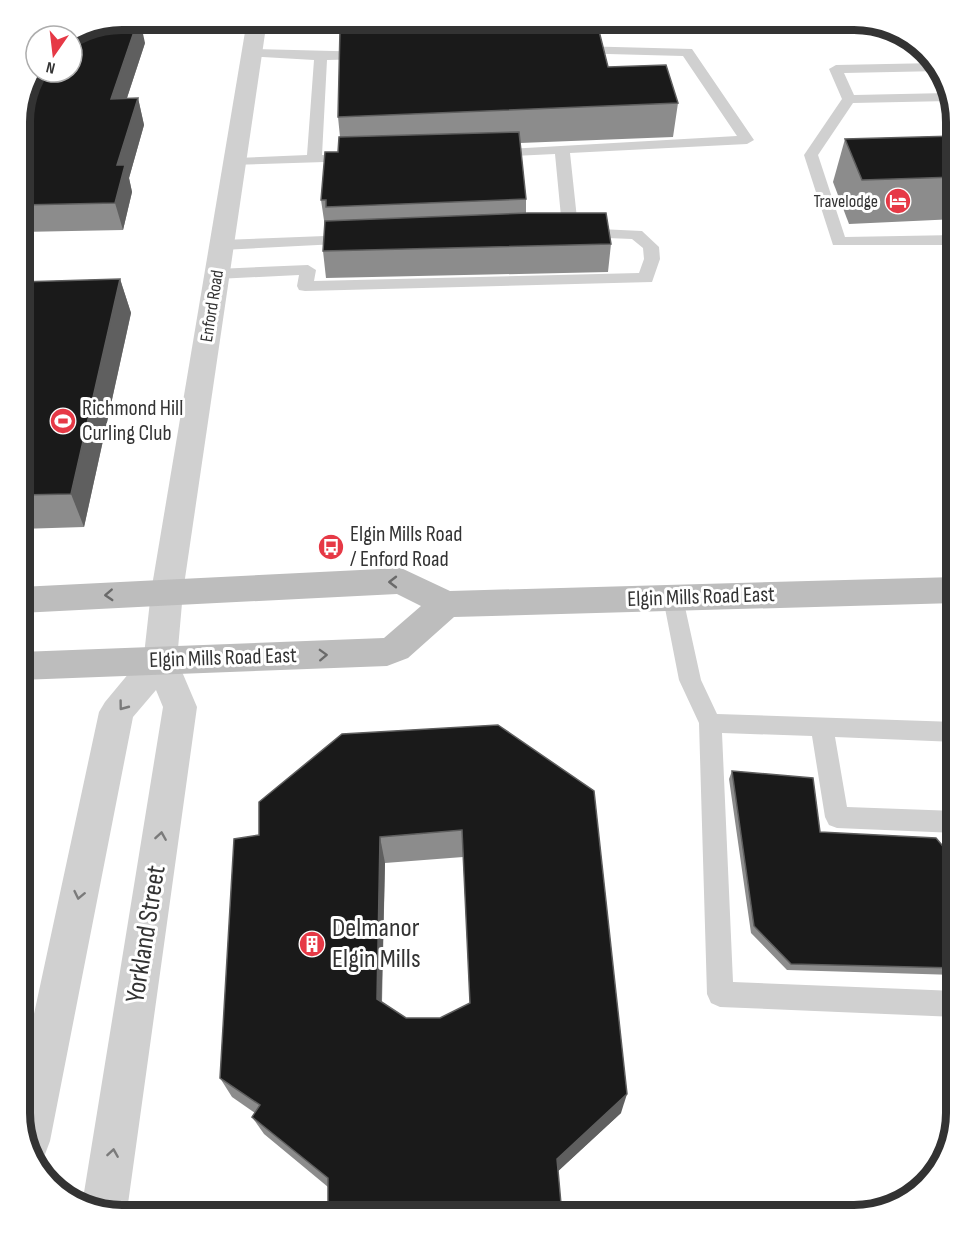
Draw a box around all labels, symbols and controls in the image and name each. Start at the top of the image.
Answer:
north arrow [24,24,84,84]
text: N [44,57,57,77]
hotel icon: Travelodge [883,186,913,216]
place label: Travelodge [814,191,878,212]
street label: Enford Road [196,268,228,344]
place label: Richmond Hill Curling Club [82,395,183,447]
sports icon: Richmond Hill Curling Club [48,406,78,436]
place label: Elgin Mills Road / Enford Road [350,521,462,573]
bus stop icon: Elgin Mills Road / Enford Road [316,532,346,562]
one-way arrow [388,575,397,588]
street label: Elgin Mills Road East [627,581,776,613]
one-way arrow [104,588,113,601]
street label: Elgin Mills Road East [149,642,298,674]
one-way arrow [319,648,328,661]
one-way arrow [119,699,130,710]
one-way arrow [154,831,166,840]
street label: Yorkland Street [119,863,173,1005]
one-way arrow [73,889,86,899]
place label: Delmanor Elgin Mills [332,912,421,975]
building icon: Delmanor Elgin Mills [297,929,327,959]
one-way arrow [106,1148,119,1158]

